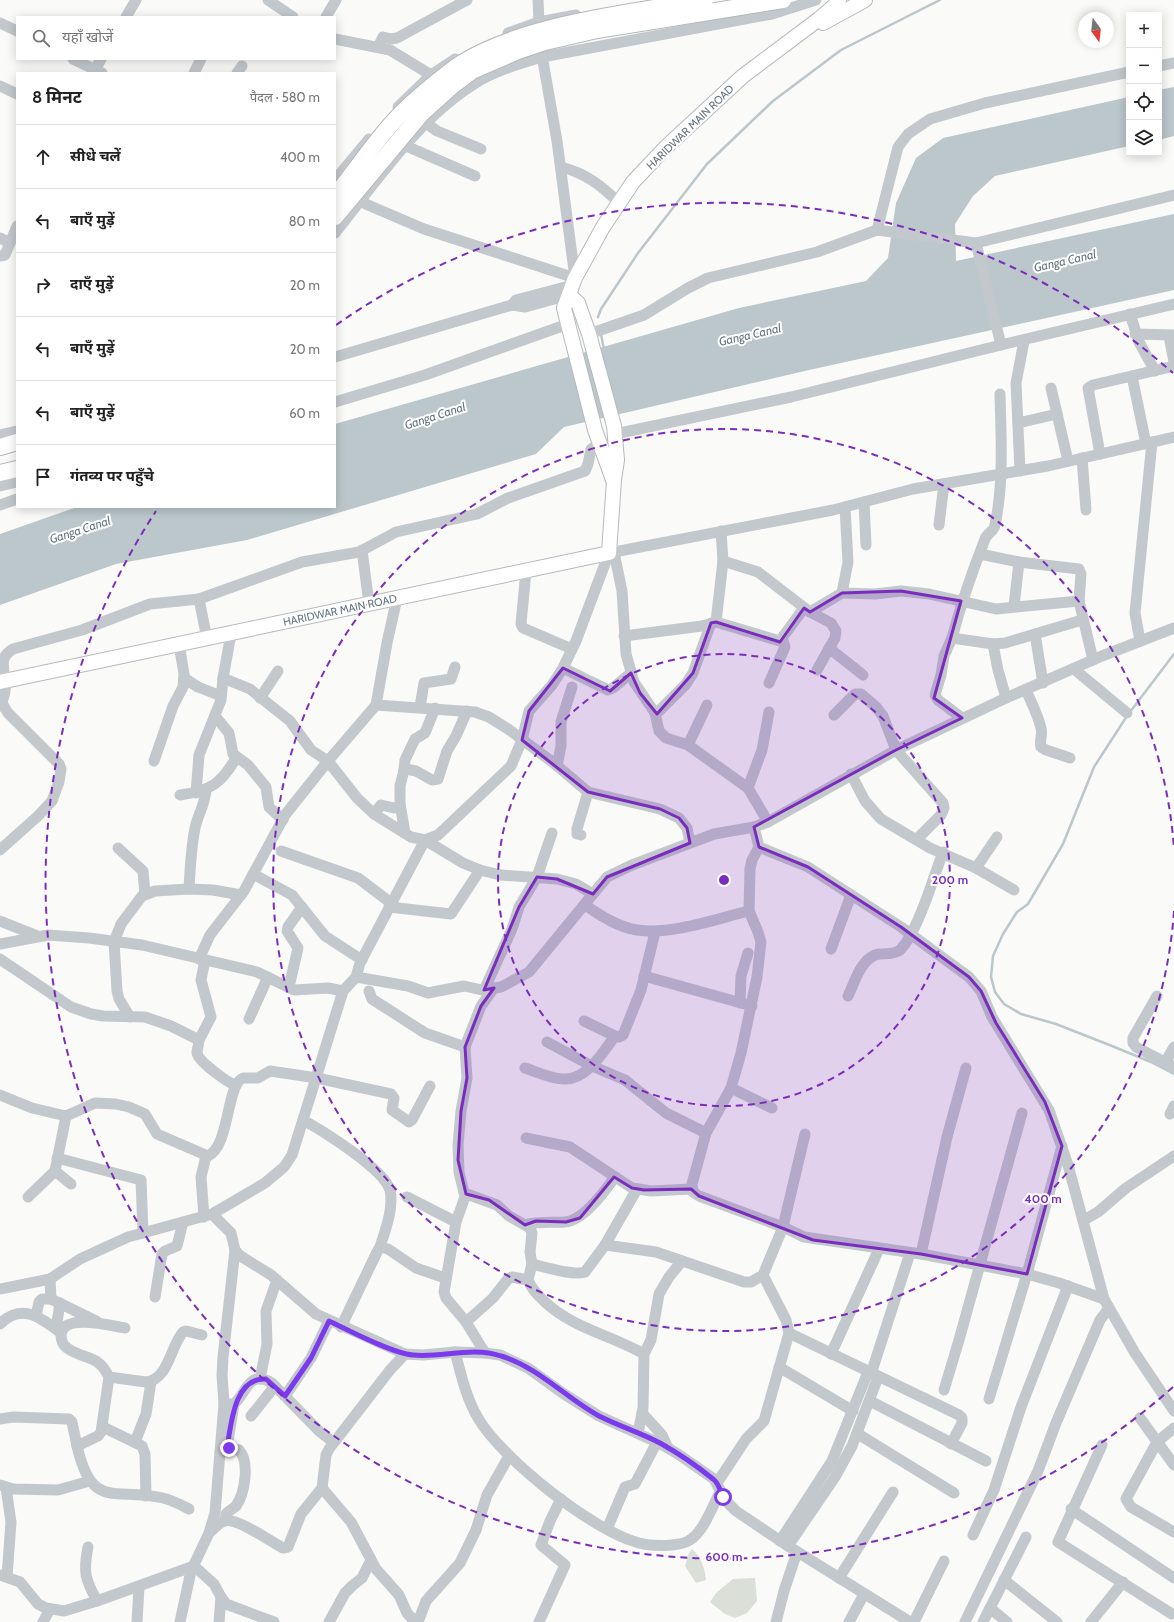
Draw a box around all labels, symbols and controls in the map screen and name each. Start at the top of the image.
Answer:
north arrow [1078,12,1114,48]
map controls [1126,12,1162,156]
button: + [1126,12,1162,48]
search box [16,16,336,60]
icon: search [30,27,52,49]
text: यहाँ खोजें [62,28,113,46]
button: − [1126,48,1162,84]
street label: HARIDWAR MAIN ROAD [643,82,737,172]
button: locate [1126,84,1162,120]
text: 8 मिनट [32,87,82,107]
text: पैदल · 580 m [250,89,320,105]
button: layers [1126,120,1162,156]
icon: ahead [32,146,54,168]
text: सीधे चलें [70,147,121,165]
text: 400 m [280,149,320,165]
icon: left [32,210,54,232]
text: बाएँ मुड़ें [70,211,115,229]
text: 80 m [289,213,320,229]
water label: Ganga Canal [1032,246,1098,275]
icon: right [32,274,54,296]
text: दाएँ मुड़ें [70,275,114,293]
text: 20 m [290,277,320,293]
water label: Ganga Canal [717,320,783,349]
icon: left [32,338,54,360]
text: बाएँ मुड़ें [70,339,115,357]
text: 20 m [290,341,320,357]
water label: Ganga Canal [402,399,467,432]
icon: left [32,402,54,424]
text: बाएँ मुड़ें [70,403,115,421]
text: 60 m [289,405,320,421]
icon: arrive [32,466,54,488]
text: गंतव्य पर पहुँचे [70,467,154,485]
water label: Ganga Canal [47,513,112,546]
street label: HARIDWAR MAIN ROAD [282,591,398,629]
text: 200 m [932,872,968,887]
centre of rings [717,873,731,887]
text: 400 m [1024,1191,1062,1206]
route end [220,1439,238,1457]
route start [714,1488,732,1506]
text: 600 m [706,1549,742,1564]

